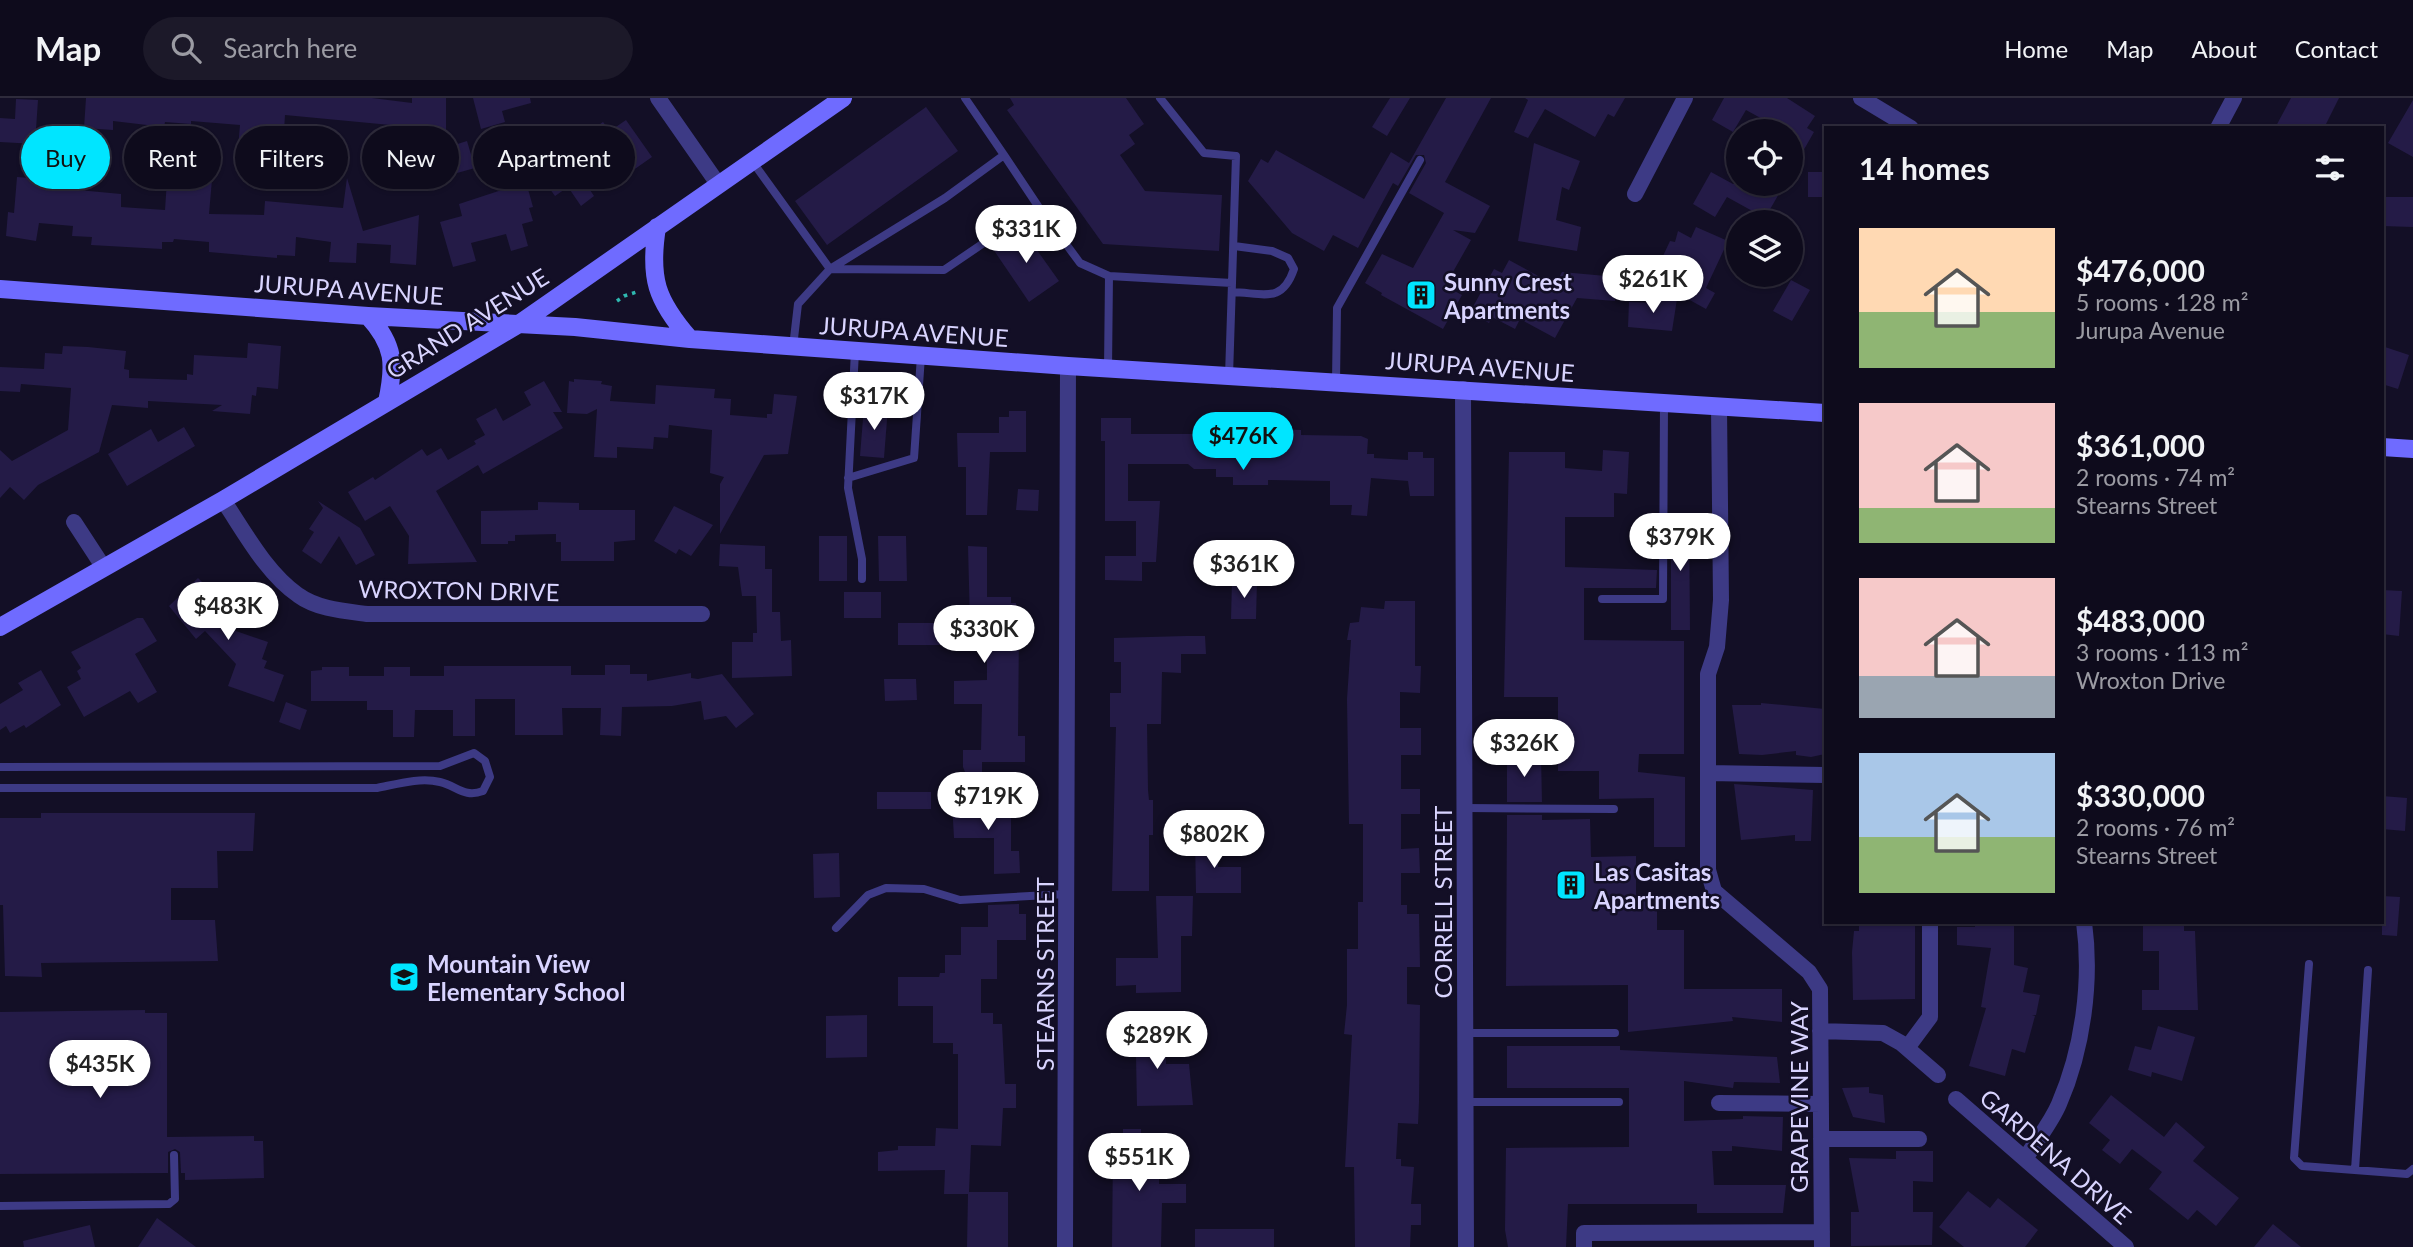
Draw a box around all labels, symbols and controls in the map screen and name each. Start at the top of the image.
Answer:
search box [143,17,633,80]
text: Map [35,28,101,68]
icon: search [167,29,205,67]
text: Search here [223,32,357,64]
text: Home [2004,34,2068,63]
text: Map [2106,34,2154,63]
text: About [2192,34,2257,63]
text: Contact [2295,34,2378,63]
map controls [1726,119,1803,287]
button: locate [1726,119,1803,196]
chip: Buy [21,126,110,189]
chip: Rent [124,126,221,189]
chip: Filters [235,126,348,189]
chip: New [362,126,459,189]
chip: Apartment [473,126,635,189]
icon: filters [2311,149,2349,187]
text: 14 homes [1859,150,1990,186]
pin: $331K [977,206,1075,265]
button: layers [1726,210,1803,287]
text: $331K [991,214,1061,242]
text: $476,000 [2076,252,2205,288]
pin: $261K [1604,256,1702,315]
icon: home [1915,256,1999,340]
street label: GRAND AVENUE [381,262,553,384]
text: $261K [1618,264,1688,292]
place label: Sunny Crest Apartments [1443,267,1572,324]
street label: JURUPA AVENUE [254,268,444,310]
building icon: Sunny Crest Apartments [1404,278,1438,312]
text: 5 rooms · 128 m² [2076,288,2248,316]
street label: JURUPA AVENUE [819,310,1009,352]
text: Jurupa Avenue [2076,316,2225,344]
street label: JURUPA AVENUE [1385,345,1575,387]
pin: $317K [825,372,923,432]
text: $317K [839,381,909,409]
pin: $476K [1194,412,1292,472]
text: $476K [1208,421,1278,449]
text: $361,000 [2076,427,2205,463]
icon: home [1915,431,1999,515]
text: 2 rooms · 74 m² [2076,463,2235,491]
text: Stearns Street [2076,491,2217,519]
pin: $379K [1631,514,1729,573]
text: $379K [1645,522,1715,550]
pin: $361K [1195,540,1293,600]
text: $361K [1209,549,1279,577]
street label: WROXTON DRIVE [358,574,560,606]
pin: $483K [179,582,277,642]
text: $483K [193,591,263,619]
text: $483,000 [2076,602,2205,638]
pin: $330K [935,606,1033,665]
icon: home [1915,606,1999,690]
text: $330K [949,614,1019,642]
text: 3 rooms · 113 m² [2076,638,2248,666]
text: Wroxton Drive [2076,666,2226,694]
pin: $326K [1475,720,1573,779]
text: $326K [1489,728,1559,756]
pin: $719K [939,772,1037,832]
text: $330,000 [2076,777,2205,813]
text: $719K [953,781,1023,809]
icon: home [1915,781,1999,865]
street label: CORRELL STREET [1428,805,1457,999]
pin: $802K [1165,810,1263,870]
text: 2 rooms · 76 m² [2076,813,2235,841]
text: $802K [1179,819,1249,847]
text: Stearns Street [2076,841,2217,869]
place label: Las Casitas Apartments [1593,857,1720,914]
building icon: Las Casitas Apartments [1554,868,1588,902]
street label: STEARNS STREET [1030,877,1059,1071]
place label: Mountain View Elementary School [427,949,626,1006]
school or university icon: Mountain View Elementary School [387,960,421,994]
street label: GRAPEVINE WAY [1784,1001,1813,1193]
pin: $289K [1108,1012,1206,1071]
text: $289K [1122,1020,1192,1048]
pin: $435K [51,1040,149,1100]
text: $435K [65,1049,135,1077]
street label: GARDENA DRIVE [1974,1082,2138,1230]
pin: $551K [1090,1134,1188,1193]
text: $551K [1104,1142,1174,1170]

